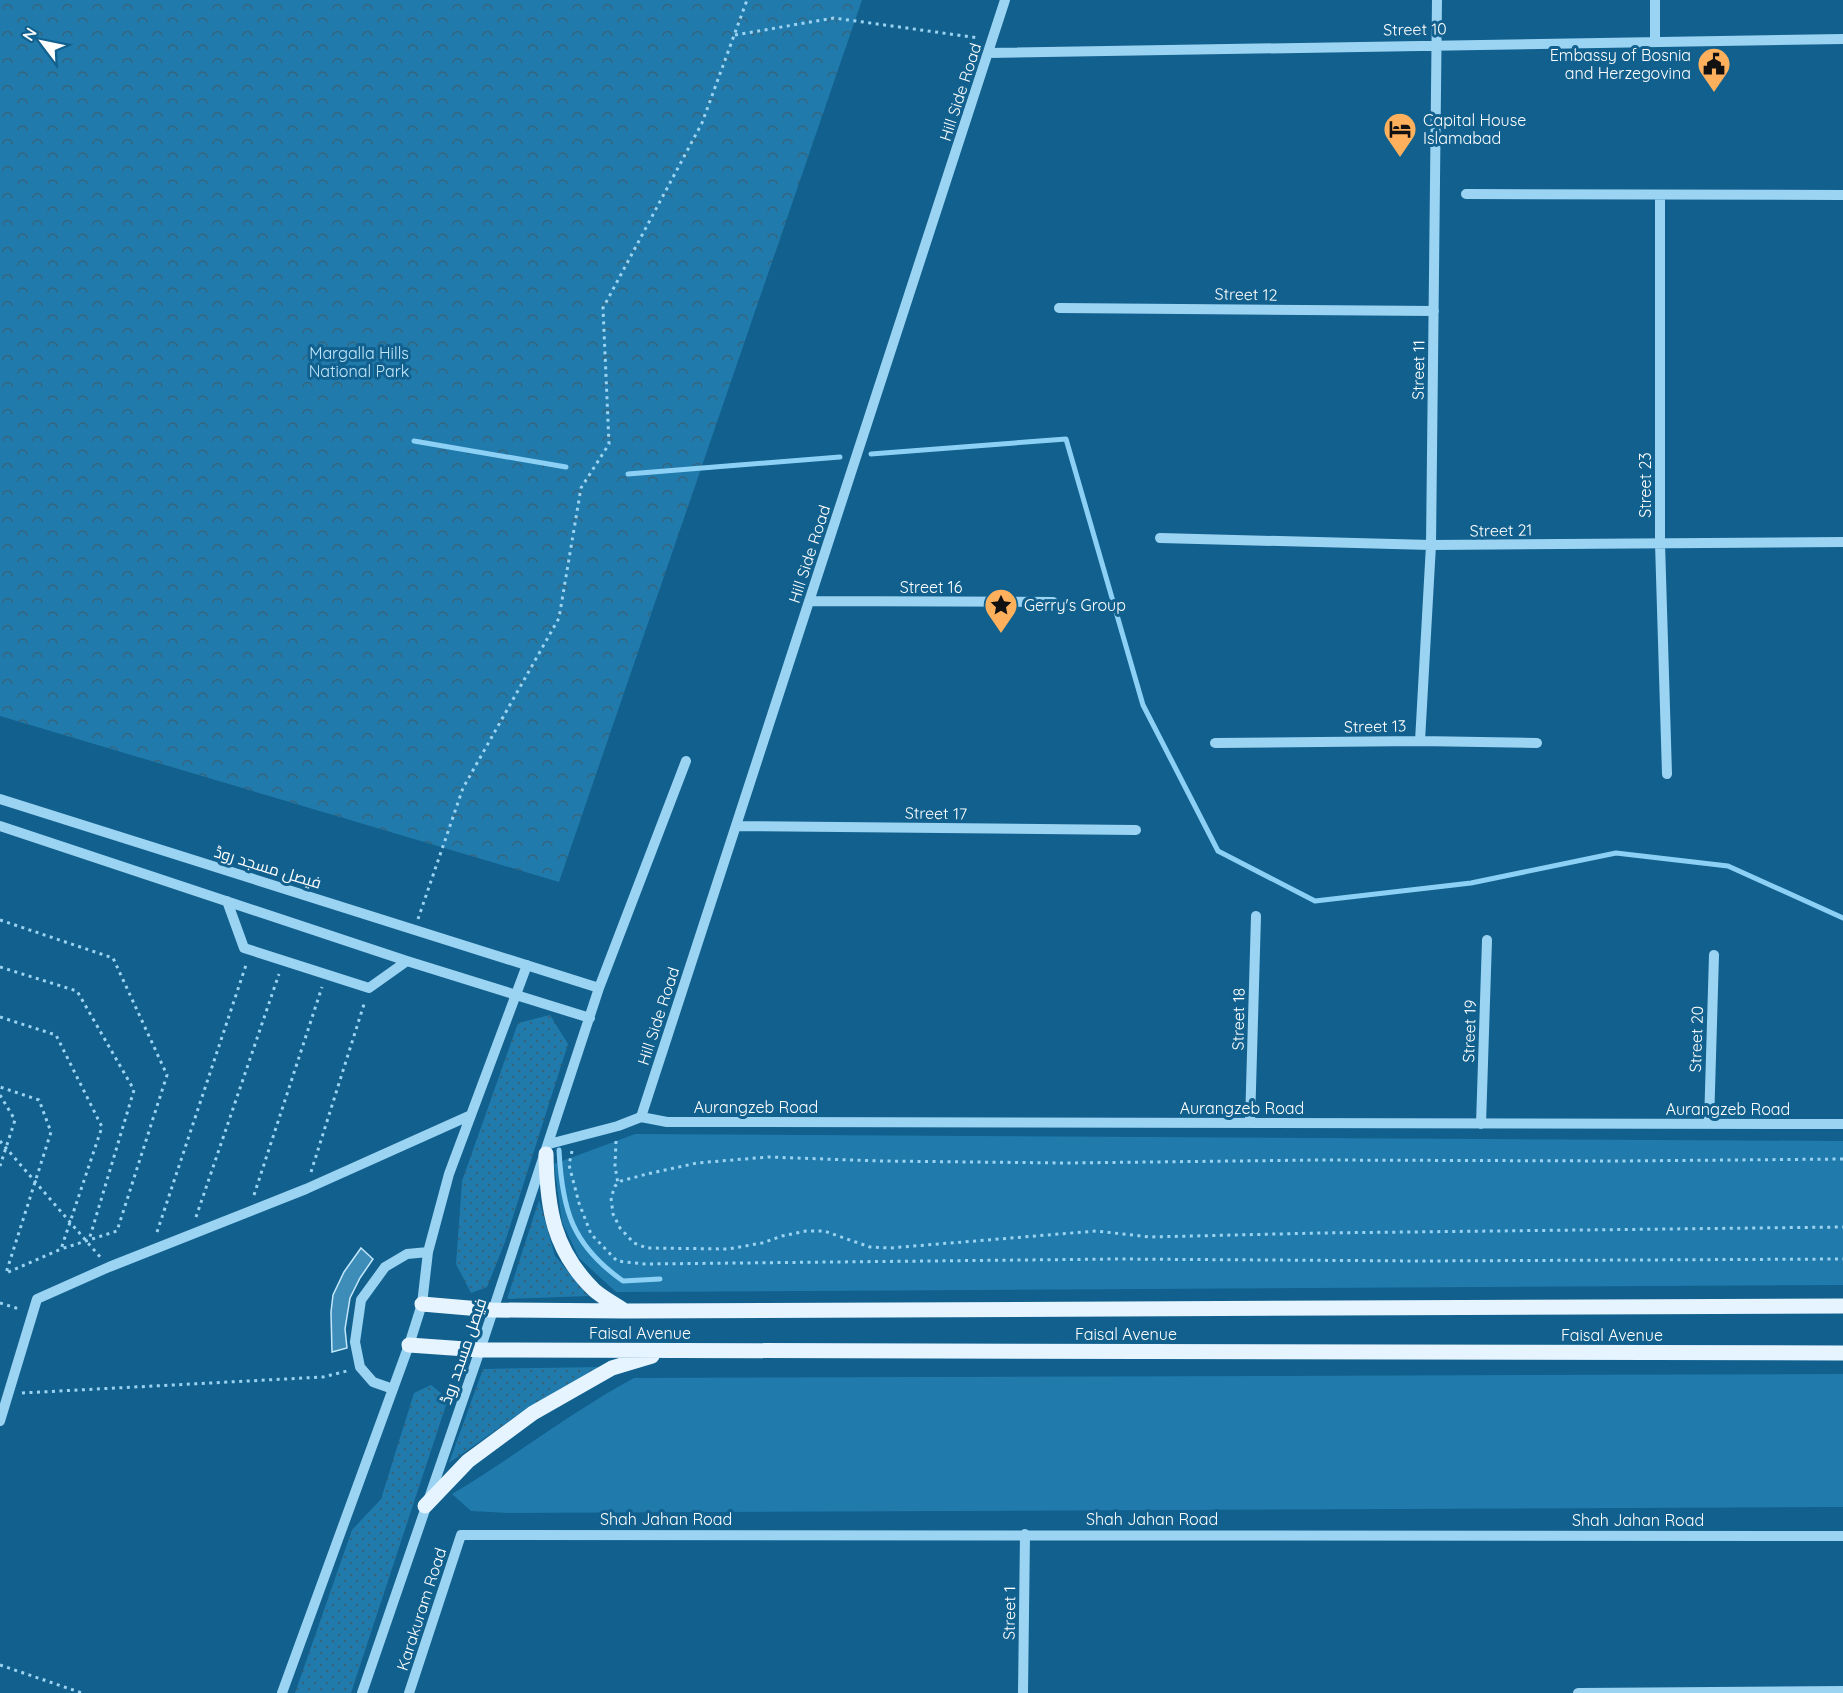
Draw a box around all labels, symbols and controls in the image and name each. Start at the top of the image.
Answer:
north arrow [12,12,72,72]
street label: Street 10 [1383,18,1447,40]
text: N [18,24,41,44]
street label: Hill Side Road [935,40,985,144]
place label: Embassy of Bosnia and Herzegovina [1550,45,1691,83]
public building icon: Embassy of Bosnia and Herzegovina [1696,46,1732,93]
place label: Capital House Islamabad [1423,110,1526,148]
hotel icon: Capital House Islamabad [1382,111,1418,158]
street label: Street 12 [1214,283,1278,305]
street label: Street 11 [1407,340,1429,400]
park label: Margalla Hills National Park [309,343,409,381]
street label: Street 23 [1635,452,1655,518]
street label: Hill Side Road [784,502,834,606]
street label: Street 21 [1469,519,1533,541]
street label: Street 16 [900,577,963,597]
place icon: Gerry's Group [983,587,1019,634]
place label: Gerry's Group [1024,595,1126,615]
street label: Street 13 [1344,715,1406,737]
street label: Street 17 [905,802,967,824]
street label: فیصل مسجد روڈ [212,841,324,894]
street label: Hill Side Road [633,964,683,1068]
street label: Street 18 [1227,988,1249,1050]
street label: Street 19 [1458,999,1480,1063]
street label: Street 20 [1685,1005,1707,1073]
street label: Aurangzeb Road [694,1097,818,1117]
street label: Aurangzeb Road [1180,1098,1304,1118]
street label: Aurangzeb Road [1666,1099,1790,1119]
street label: فیصل مسجد روڈ [435,1295,491,1407]
street label: Faisal Avenue [589,1323,691,1343]
street label: Faisal Avenue [1075,1324,1177,1344]
street label: Faisal Avenue [1561,1325,1663,1345]
street label: Shah Jahan Road [600,1509,732,1529]
street label: Shah Jahan Road [1086,1509,1218,1529]
street label: Shah Jahan Road [1572,1510,1704,1530]
street label: Karakuram Road [392,1545,450,1673]
street label: Street 1 [999,1586,1019,1640]

